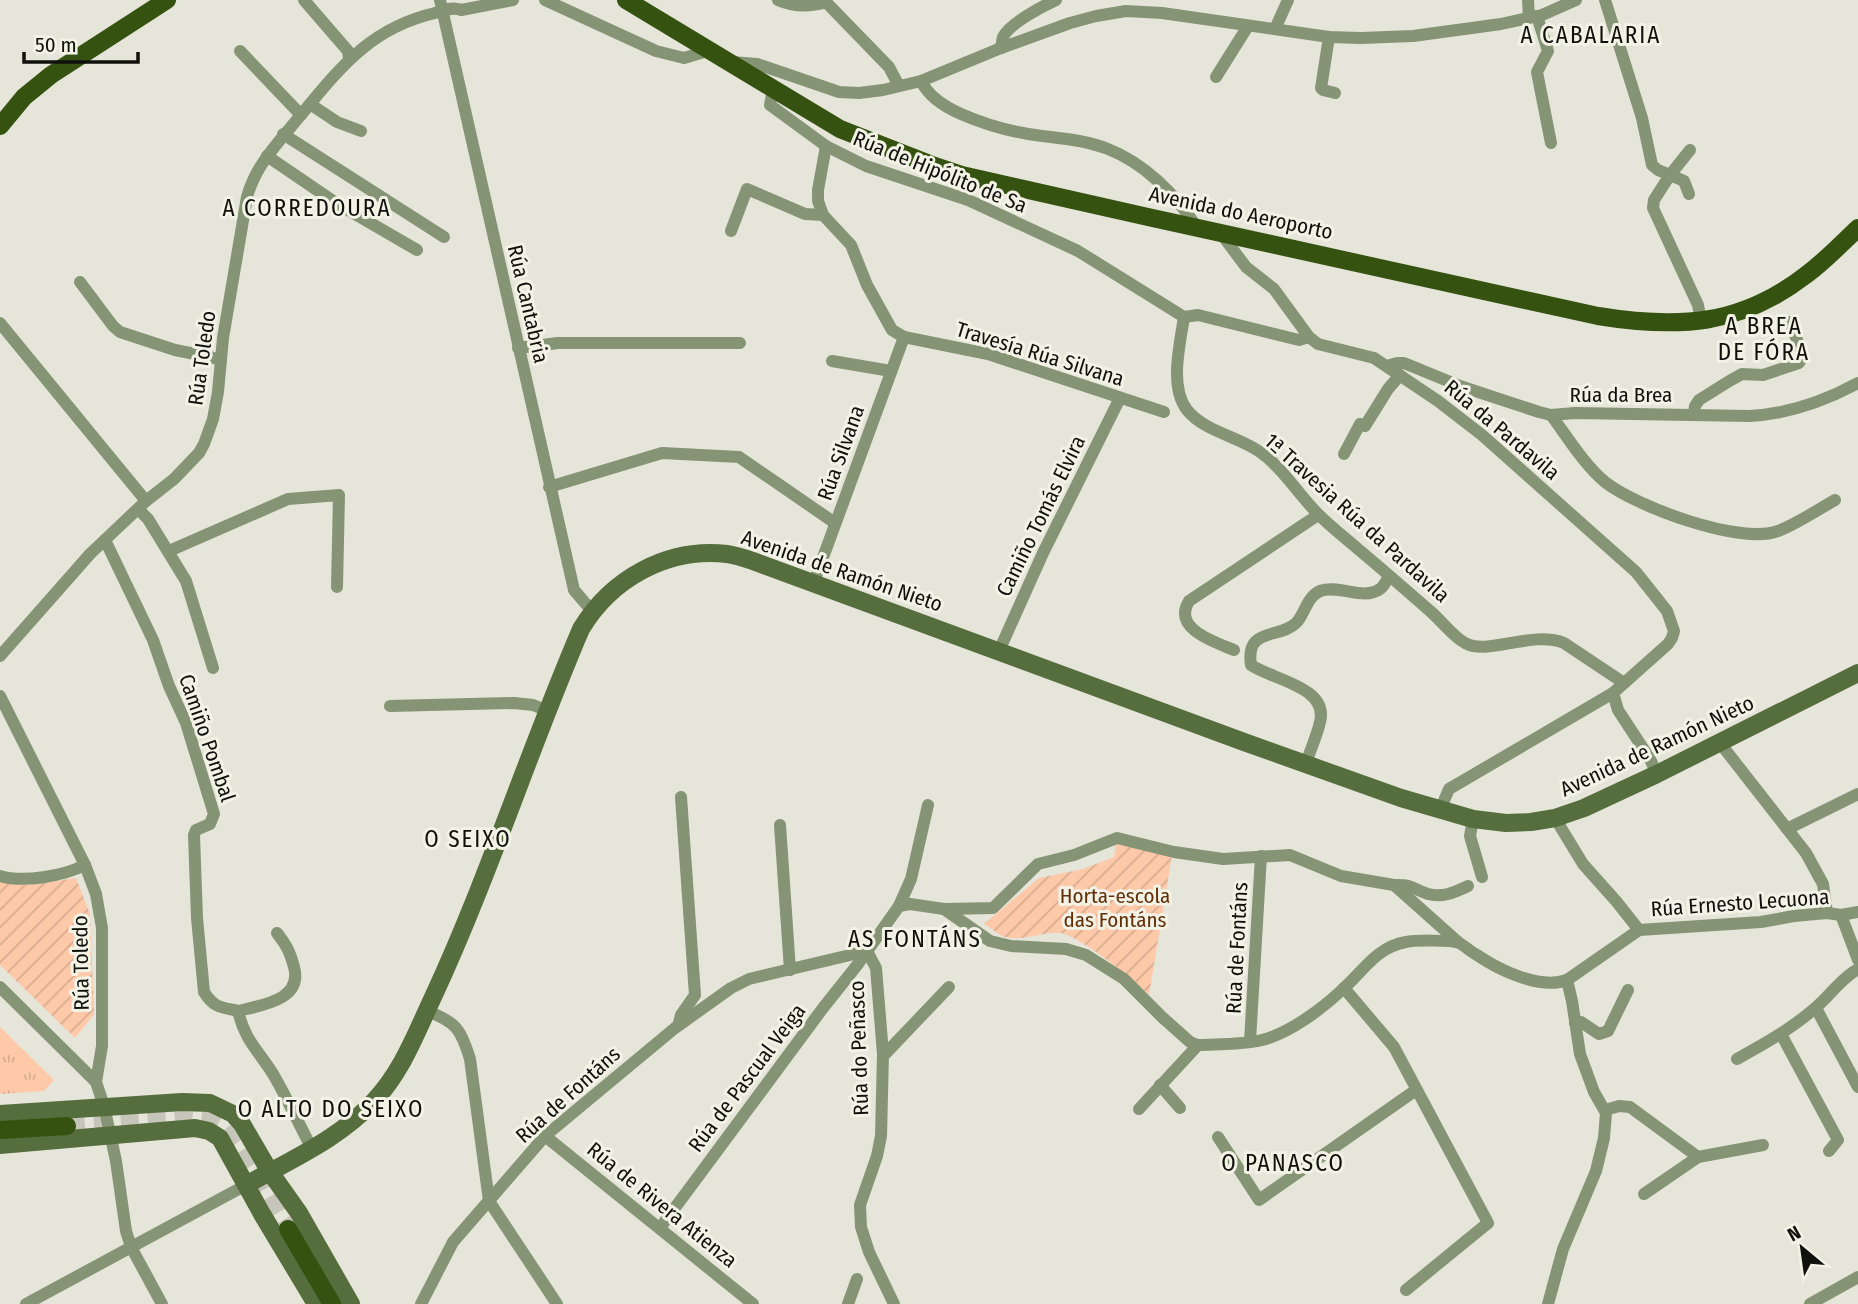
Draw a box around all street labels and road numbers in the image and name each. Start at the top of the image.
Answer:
street label: Rúa de Hipólito de Sa [849,125,1031,219]
street label: Avenida do Aeroporto [1147,181,1335,245]
street label: Rúa Cantabria [502,242,554,366]
street label: Rúa Toledo [182,309,222,407]
street label: Travesía Rúa Silvana [953,316,1127,392]
street label: Rúa da Pardavila [1439,374,1565,486]
street label: Rúa da Brea [1570,382,1672,408]
street label: Rúa Silvana [812,402,870,504]
street label: 1ª Travesia Rúa da Pardavila [1259,428,1455,608]
street label: Camiño Tomás Elvira [991,431,1091,601]
street label: Avenida de Ramón Nieto [738,524,946,618]
street label: Camiño Pombal [173,671,241,806]
street label: Avenida de Ramón Nieto [1556,690,1758,802]
street label: Rúa de Fontáns [1221,881,1253,1015]
street label: Rúa Ernesto Lecuona [1650,884,1830,922]
street label: Rúa Toledo [67,915,95,1011]
street label: Rúa do Peñasco [844,980,874,1116]
street label: Rúa de Pascual Veiga [683,999,811,1157]
street label: Rúa de Fontáns [510,1041,626,1149]
street label: Rúa de Rivera Atienza [582,1137,742,1273]

